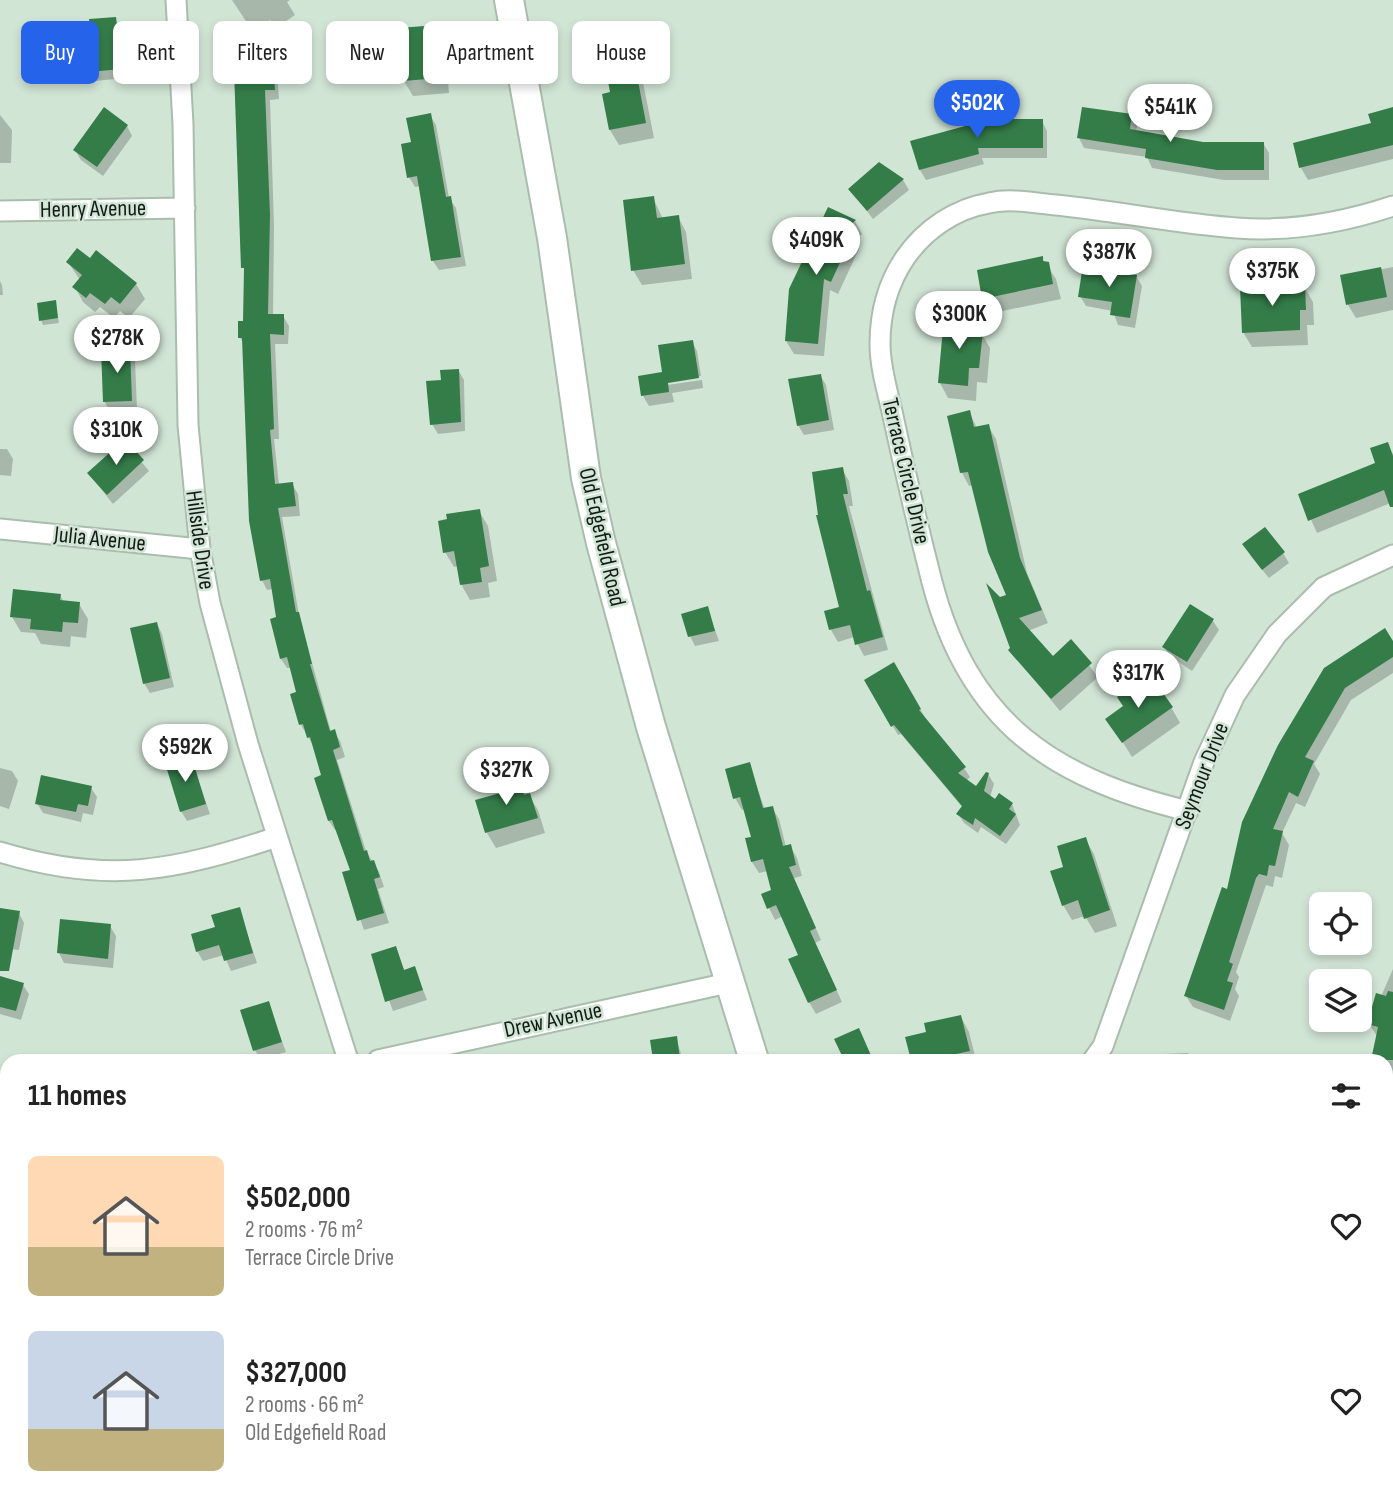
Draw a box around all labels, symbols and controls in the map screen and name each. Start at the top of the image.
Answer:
chip: Buy [21,21,99,84]
chip: Rent [113,21,199,84]
chip: Filters [213,21,312,84]
chip: New [326,21,409,84]
chip: Apartment [423,21,558,84]
chip: House [572,21,670,84]
pin: $502K [928,80,1026,140]
pin: $541K [1121,85,1219,144]
text: $502K [950,89,1004,117]
text: $541K [1143,93,1197,121]
street label: Henry Avenue [40,194,146,224]
pin: $409K [767,218,865,277]
text: $409K [788,226,844,254]
pin: $387K [1060,230,1158,289]
text: $387K [1082,238,1136,266]
pin: $375K [1223,248,1321,308]
text: $375K [1245,257,1299,285]
pin: $300K [910,292,1008,351]
text: $300K [931,300,987,328]
pin: $278K [68,316,166,375]
text: $278K [90,324,144,352]
street label: Terrace Circle Drive [876,395,936,547]
pin: $310K [67,407,165,467]
text: $310K [89,416,143,444]
street label: Old Edgefield Road [572,465,632,609]
street label: Hillside Drive [179,489,221,591]
street label: Julia Avenue [52,520,147,558]
pin: $317K [1089,650,1187,710]
text: $317K [1112,659,1164,687]
street label: Seymour Drive [1169,719,1235,833]
pin: $592K [136,724,234,784]
text: $592K [158,733,212,761]
pin: $327K [457,748,555,807]
text: $327K [479,756,533,784]
map controls [1309,892,1372,1032]
button: locate [1309,892,1372,955]
button: layers [1309,969,1372,1032]
street label: Drew Avenue [501,996,605,1044]
icon: filters [1327,1077,1365,1115]
text: 11 homes [28,1078,127,1114]
text: $502,000 [245,1180,350,1216]
icon: home [84,1184,168,1268]
icon: heart [1327,1207,1365,1245]
text: 2 rooms · 76 m² [245,1216,363,1244]
text: Terrace Circle Drive [245,1244,394,1272]
text: $327,000 [245,1355,347,1391]
icon: home [84,1359,168,1443]
icon: heart [1327,1382,1365,1420]
text: 2 rooms · 66 m² [245,1391,364,1419]
text: Old Edgefield Road [245,1419,386,1447]

